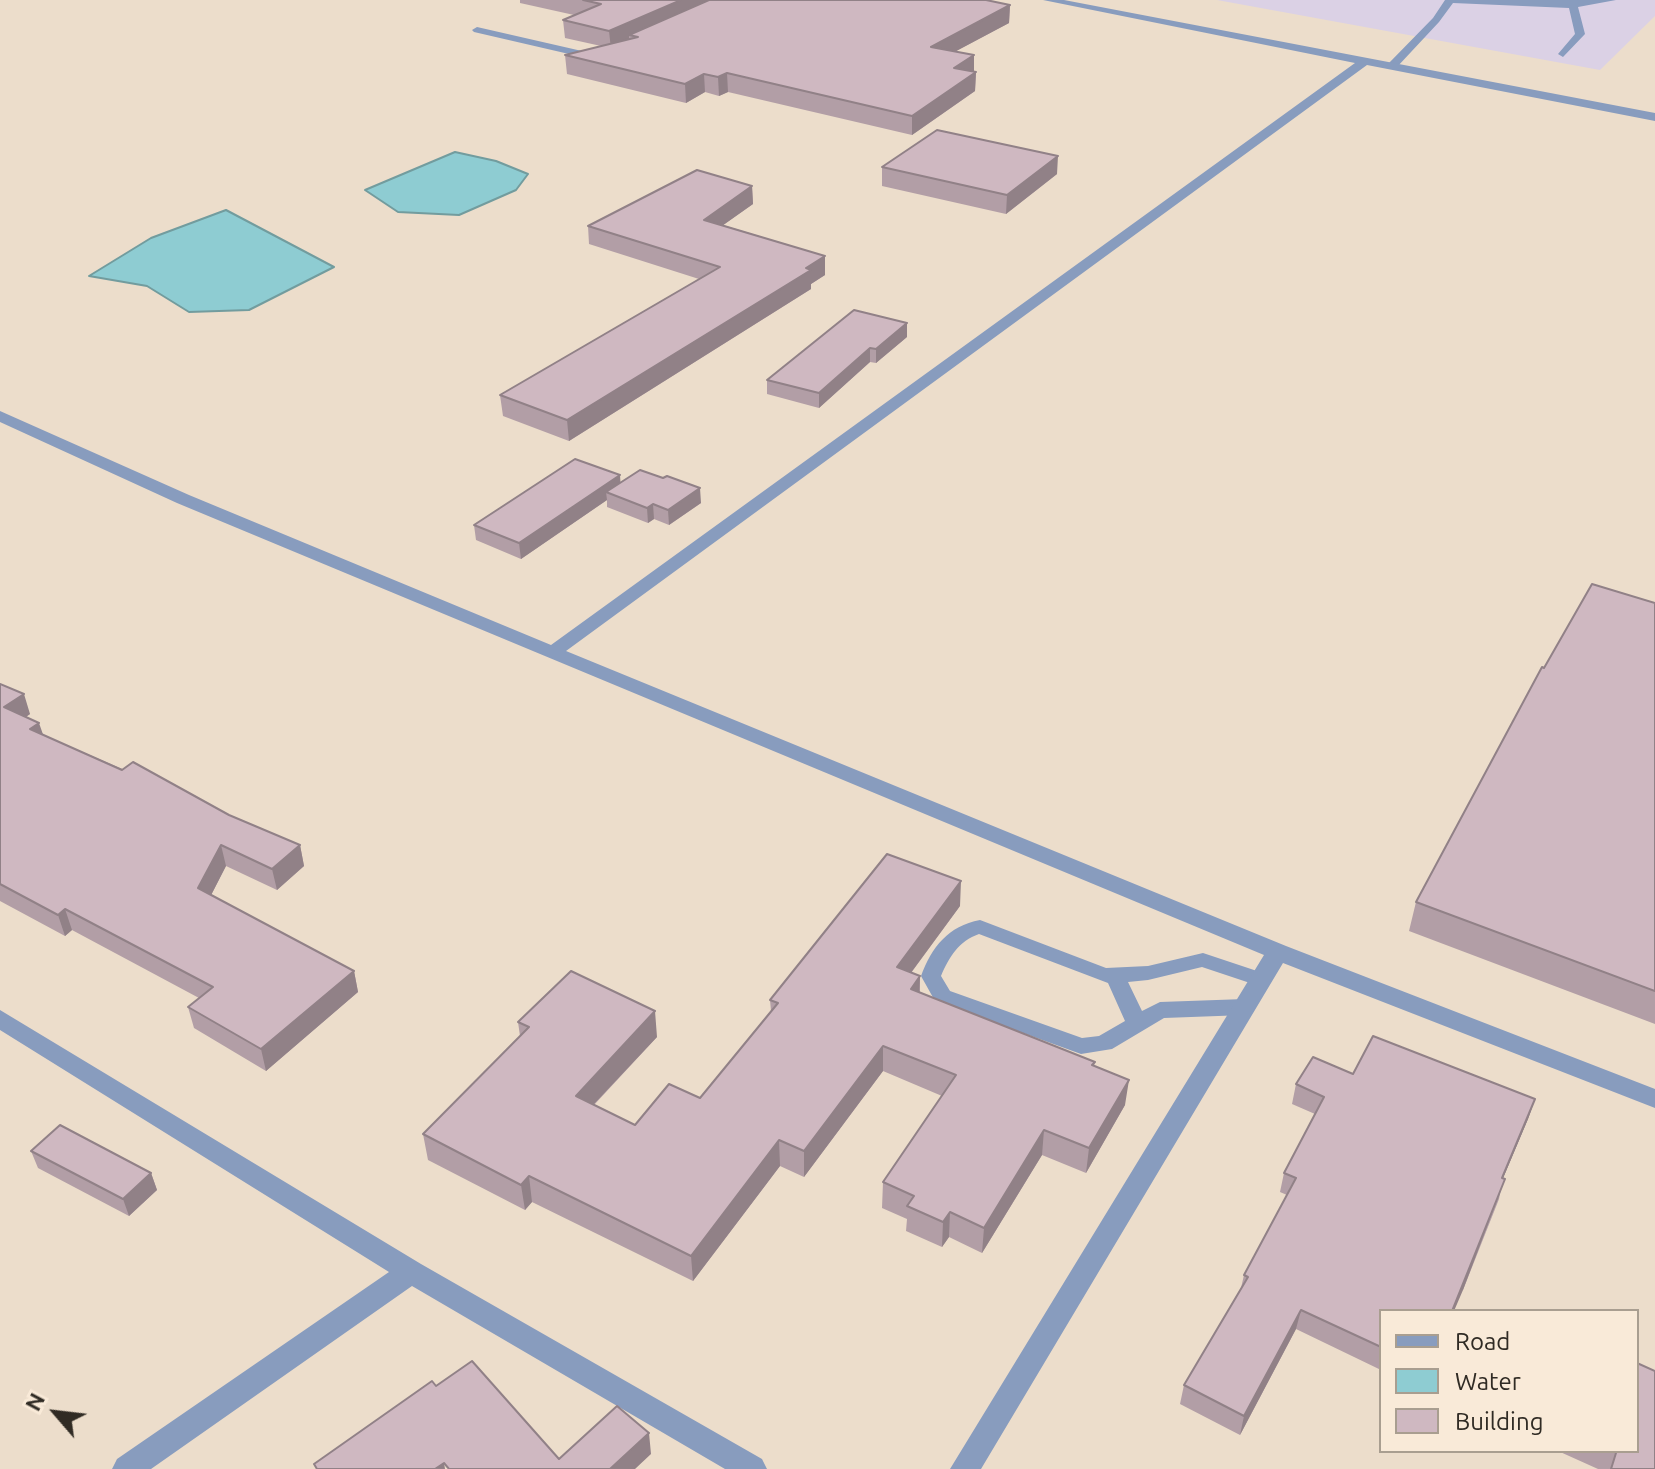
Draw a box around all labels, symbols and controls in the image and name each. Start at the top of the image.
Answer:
legend [1379,1309,1639,1453]
text: Road [1455,1328,1510,1355]
text: Water [1455,1368,1521,1395]
north arrow [16,1373,96,1453]
text: N [19,1388,49,1415]
text: Building [1455,1408,1543,1435]

